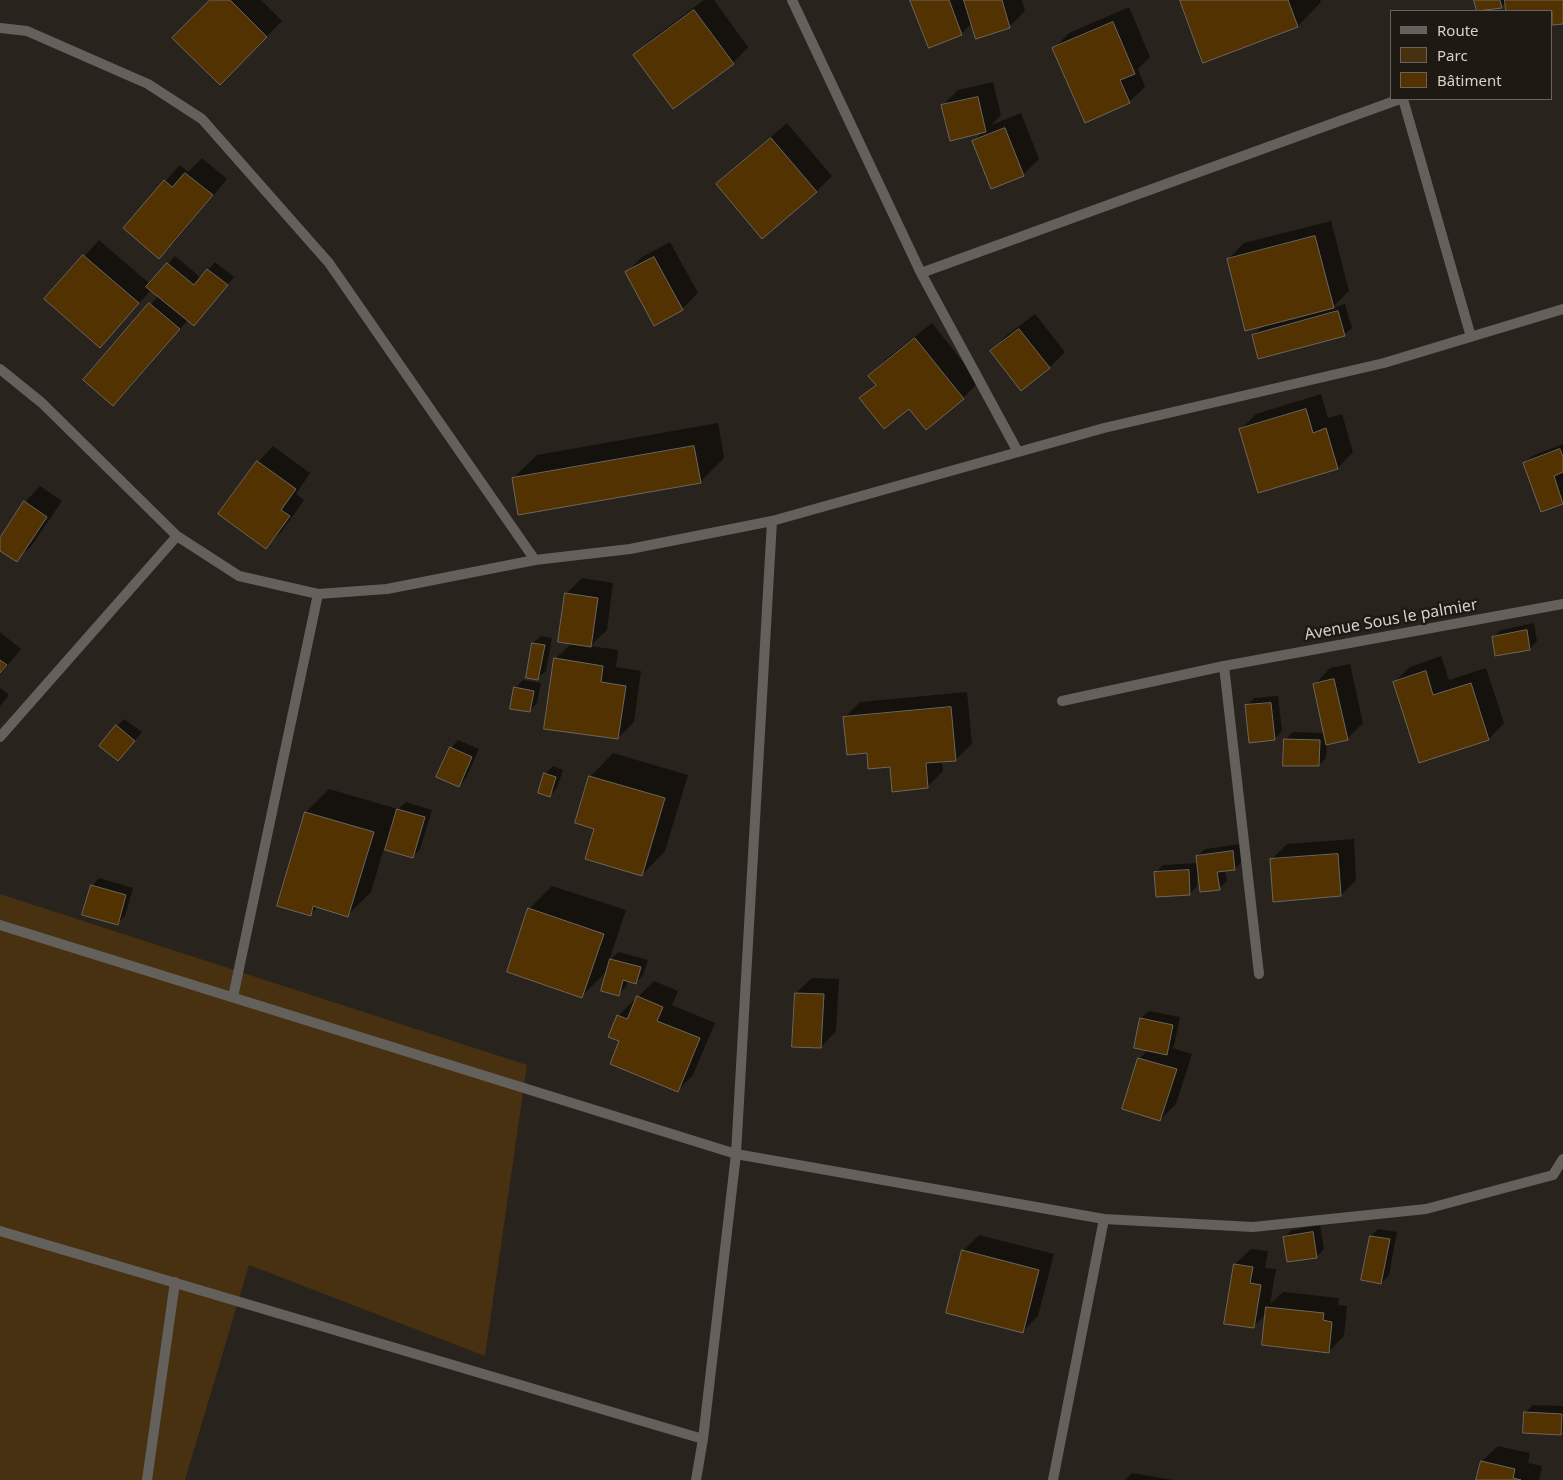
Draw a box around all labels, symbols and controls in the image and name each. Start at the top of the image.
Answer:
legend [1390,10,1553,100]
text: Route [1437,20,1479,40]
text: Parc [1437,45,1468,65]
text: Bâtiment [1437,70,1502,90]
street label: Avenue Sous le palmier [1303,595,1479,645]

